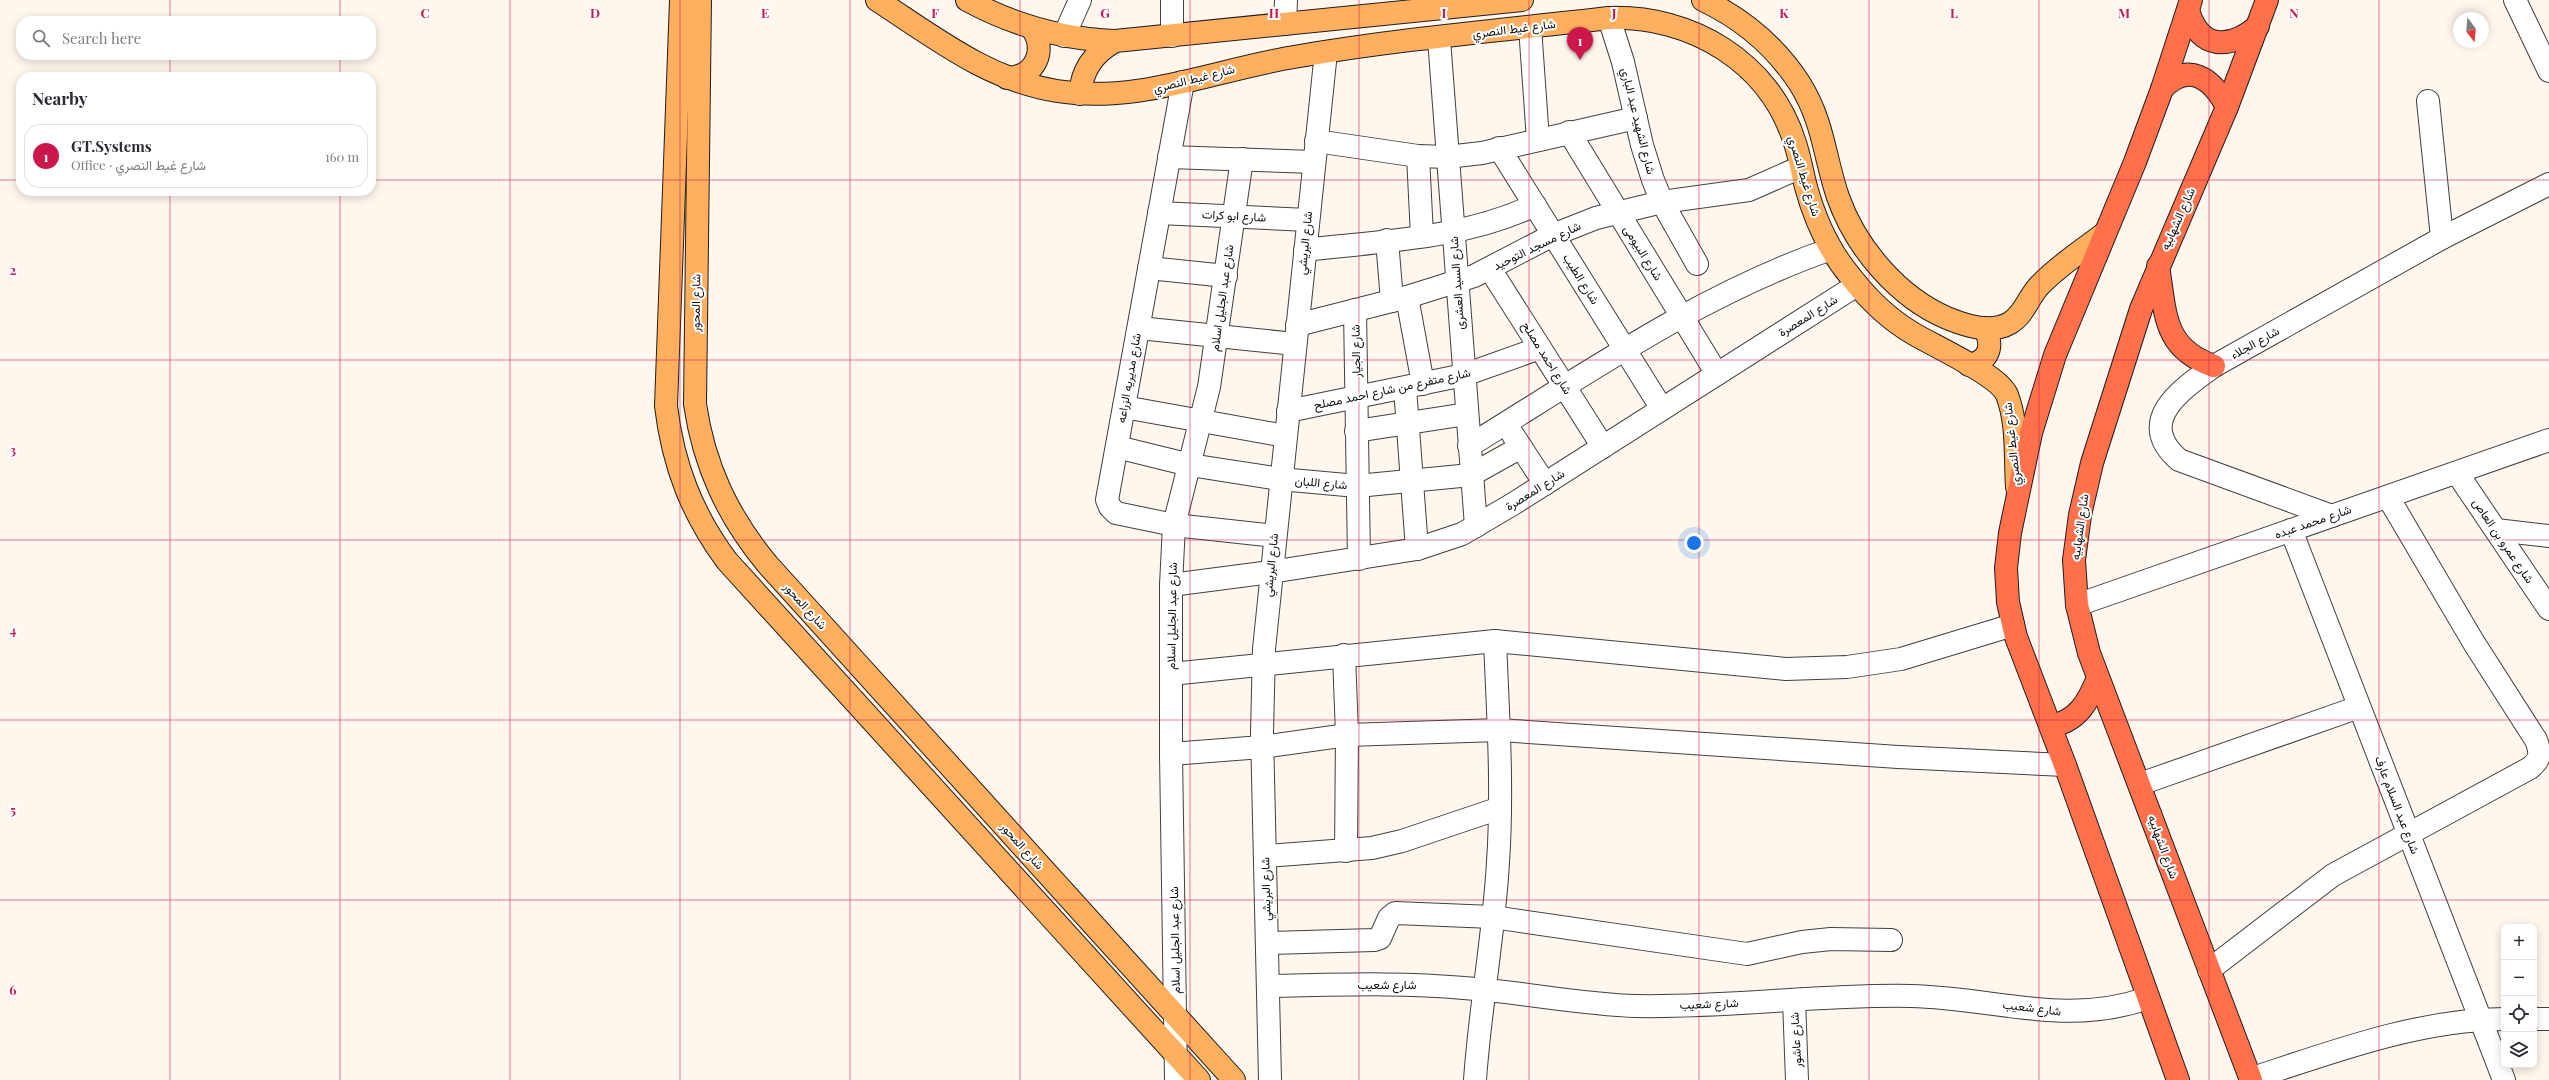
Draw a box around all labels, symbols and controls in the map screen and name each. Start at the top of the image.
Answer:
text: C [420,4,430,21]
text: D [590,4,600,21]
text: E [761,4,769,21]
text: F [931,4,939,21]
text: G [1100,4,1110,21]
text: H [1269,4,1279,21]
text: I [1442,4,1447,21]
text: J [1611,4,1617,21]
text: K [1779,4,1789,21]
text: L [1950,4,1958,21]
text: M [2118,4,2130,21]
text: N [2289,4,2299,21]
north arrow [2453,12,2489,48]
street label: شارع غيط النصري [1471,15,1557,44]
search box [16,16,376,60]
icon: search [30,27,52,49]
pin: 1 [1567,27,1593,60]
text: Search here [62,28,141,48]
street label: شارع غيط النصري [1151,60,1237,99]
street label: شارع الشهيد عبد الباري [1615,66,1660,176]
text: Nearby [32,87,87,109]
street label: شارع غيط النصري [1782,133,1825,219]
text: GT.Systems [71,136,152,156]
text: 1 [44,148,48,165]
text: 160 m [325,148,359,165]
text: Office · شارع غيط النصري [71,156,206,173]
street label: شارع الشهابيه [2156,185,2200,253]
street label: شارع ابو كرات [1201,205,1267,227]
street label: شارع البريشي [1293,210,1318,276]
street label: شارع مسجد التوحيد [1490,217,1584,275]
street label: شارع البيومى [1619,222,1667,284]
street label: شارع السيد العشرى [1445,236,1469,330]
street label: شارع عبد الجليل اسلام [1206,243,1238,353]
street label: شارع الطيب [1558,250,1604,308]
text: 2 [10,261,17,278]
street label: شارع المحور [686,274,706,333]
street label: شارع المعصرة [1775,291,1841,341]
street label: شارع احمد مصلح [1517,318,1577,398]
street label: شارع الجلاء [2227,322,2283,364]
street label: شارع الجيار [1347,324,1365,379]
street label: شارع مديريه الزراعه [1112,332,1146,424]
street label: شارع متفرع من شارع احمد مصلح [1312,364,1472,414]
street label: شارع غيط النصري [1999,401,2026,487]
text: 3 [10,441,16,458]
street label: شارع المعصرة [1502,465,1568,515]
street label: شارع اللبان [1294,472,1348,494]
street label: شارع الشهابيه [2066,493,2094,561]
street label: شارع عمرو بن العاص [2468,495,2538,587]
street label: شارع محمد عبده [2272,500,2354,544]
street label: شارع البريشي [1259,532,1284,598]
your location [1684,533,1704,553]
street label: شارع عبد الجليل اسلام [1162,562,1182,670]
street label: شارع المحور [778,578,831,634]
text: 4 [10,621,17,638]
street label: شارع عبد السلام عارف [2370,753,2424,857]
text: 5 [10,801,16,818]
street label: شارع الشهابيه [2143,813,2183,881]
street label: شارع المحور [995,818,1048,874]
street label: شارع البريشي [1256,857,1277,921]
street label: شارع عبد الجليل اسلام [1165,886,1185,994]
map controls [2501,924,2537,1068]
button: + [2501,924,2537,960]
button: − [2501,960,2537,996]
street label: شارع شعيب [1358,976,1416,994]
text: 6 [9,981,17,998]
street label: شارع شعيب [1679,994,1739,1014]
street label: شارع شعيب [2002,995,2062,1021]
button: locate [2501,996,2537,1032]
street label: شارع عاشور [1786,1012,1806,1069]
button: layers [2501,1032,2537,1068]

